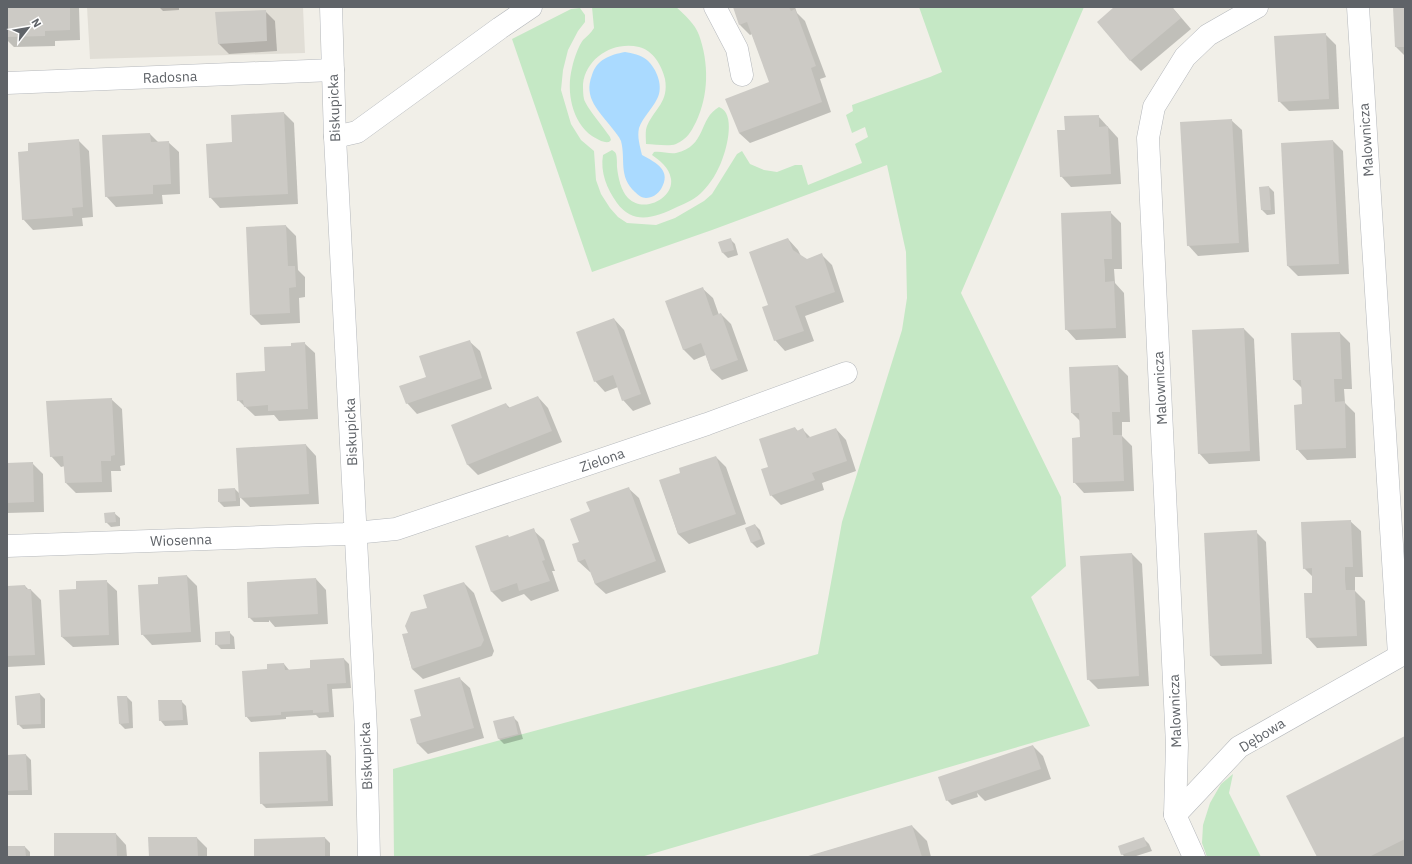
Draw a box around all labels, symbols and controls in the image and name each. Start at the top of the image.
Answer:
north arrow [8,8,48,48]
text: N [29,16,45,30]
street label: Radosna [142,67,198,87]
street label: Biskupicka [324,73,344,142]
street label: Malownicza [1354,102,1378,177]
street label: Malownicza [1149,350,1171,425]
street label: Biskupicka [341,397,361,466]
street label: Zielona [577,444,627,476]
street label: Wiosenna [150,530,213,550]
street label: Malownicza [1165,673,1185,748]
street label: Dębowa [1236,714,1289,756]
street label: Biskupicka [356,721,376,790]

